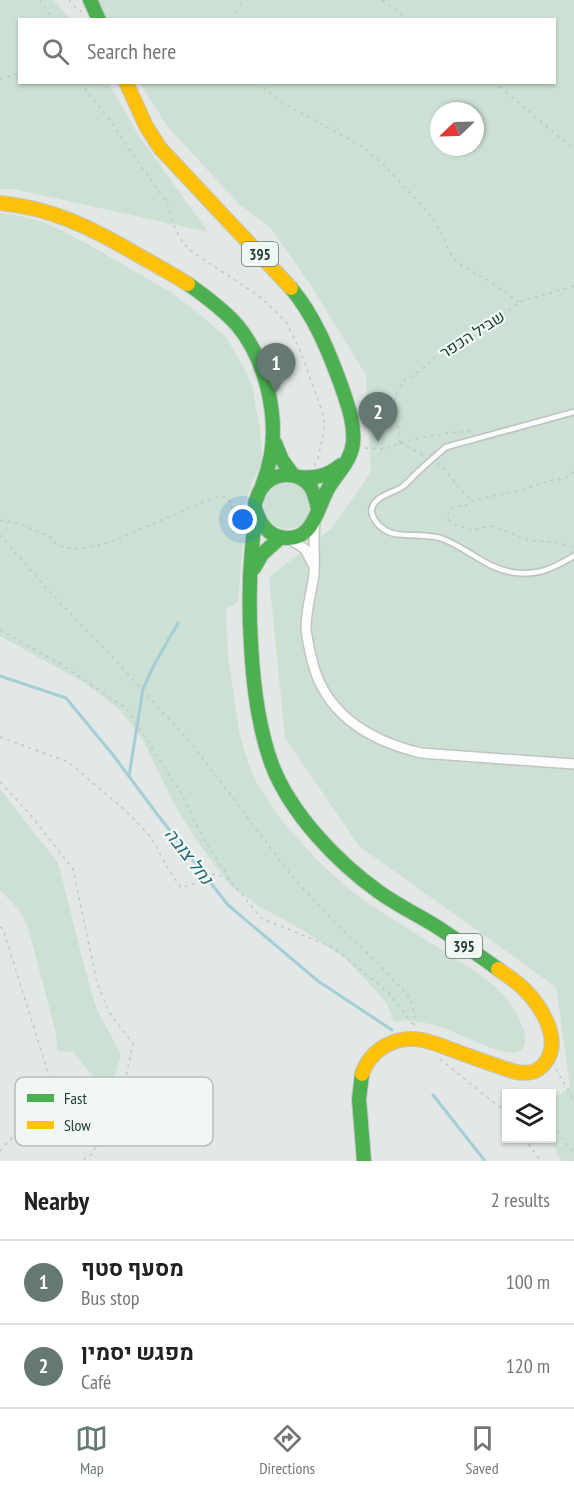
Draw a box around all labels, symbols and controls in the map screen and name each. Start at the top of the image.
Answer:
search box [18,18,556,84]
icon: search [39,35,72,68]
text: Search here [87,37,176,65]
north arrow [430,102,484,156]
road number: 395 [242,242,278,266]
street label: שביל הכפר [436,306,508,362]
pin: 1 [256,344,296,393]
pin: 2 [358,392,398,442]
your location [228,505,257,534]
water label: נחל צובה [160,823,219,890]
road number: 395 [446,934,482,958]
legend [15,1077,213,1146]
text: Fast [64,1088,87,1108]
map controls [502,1089,556,1143]
button: layers [502,1089,556,1143]
text: Slow [64,1115,91,1135]
text: Nearby [24,1184,89,1217]
text: 2 results [491,1187,550,1213]
text: מסעף סטף [81,1254,184,1282]
text: 1 [39,1269,48,1295]
text: 100 m [506,1269,550,1295]
text: Bus stop [81,1285,140,1311]
text: מפגש יסמין [81,1338,194,1366]
text: 2 [39,1353,48,1379]
text: 120 m [506,1353,550,1379]
text: Café [81,1369,111,1395]
tab: Map [75,1422,108,1478]
tab: Directions [259,1422,315,1478]
tab: Saved [466,1422,499,1478]

